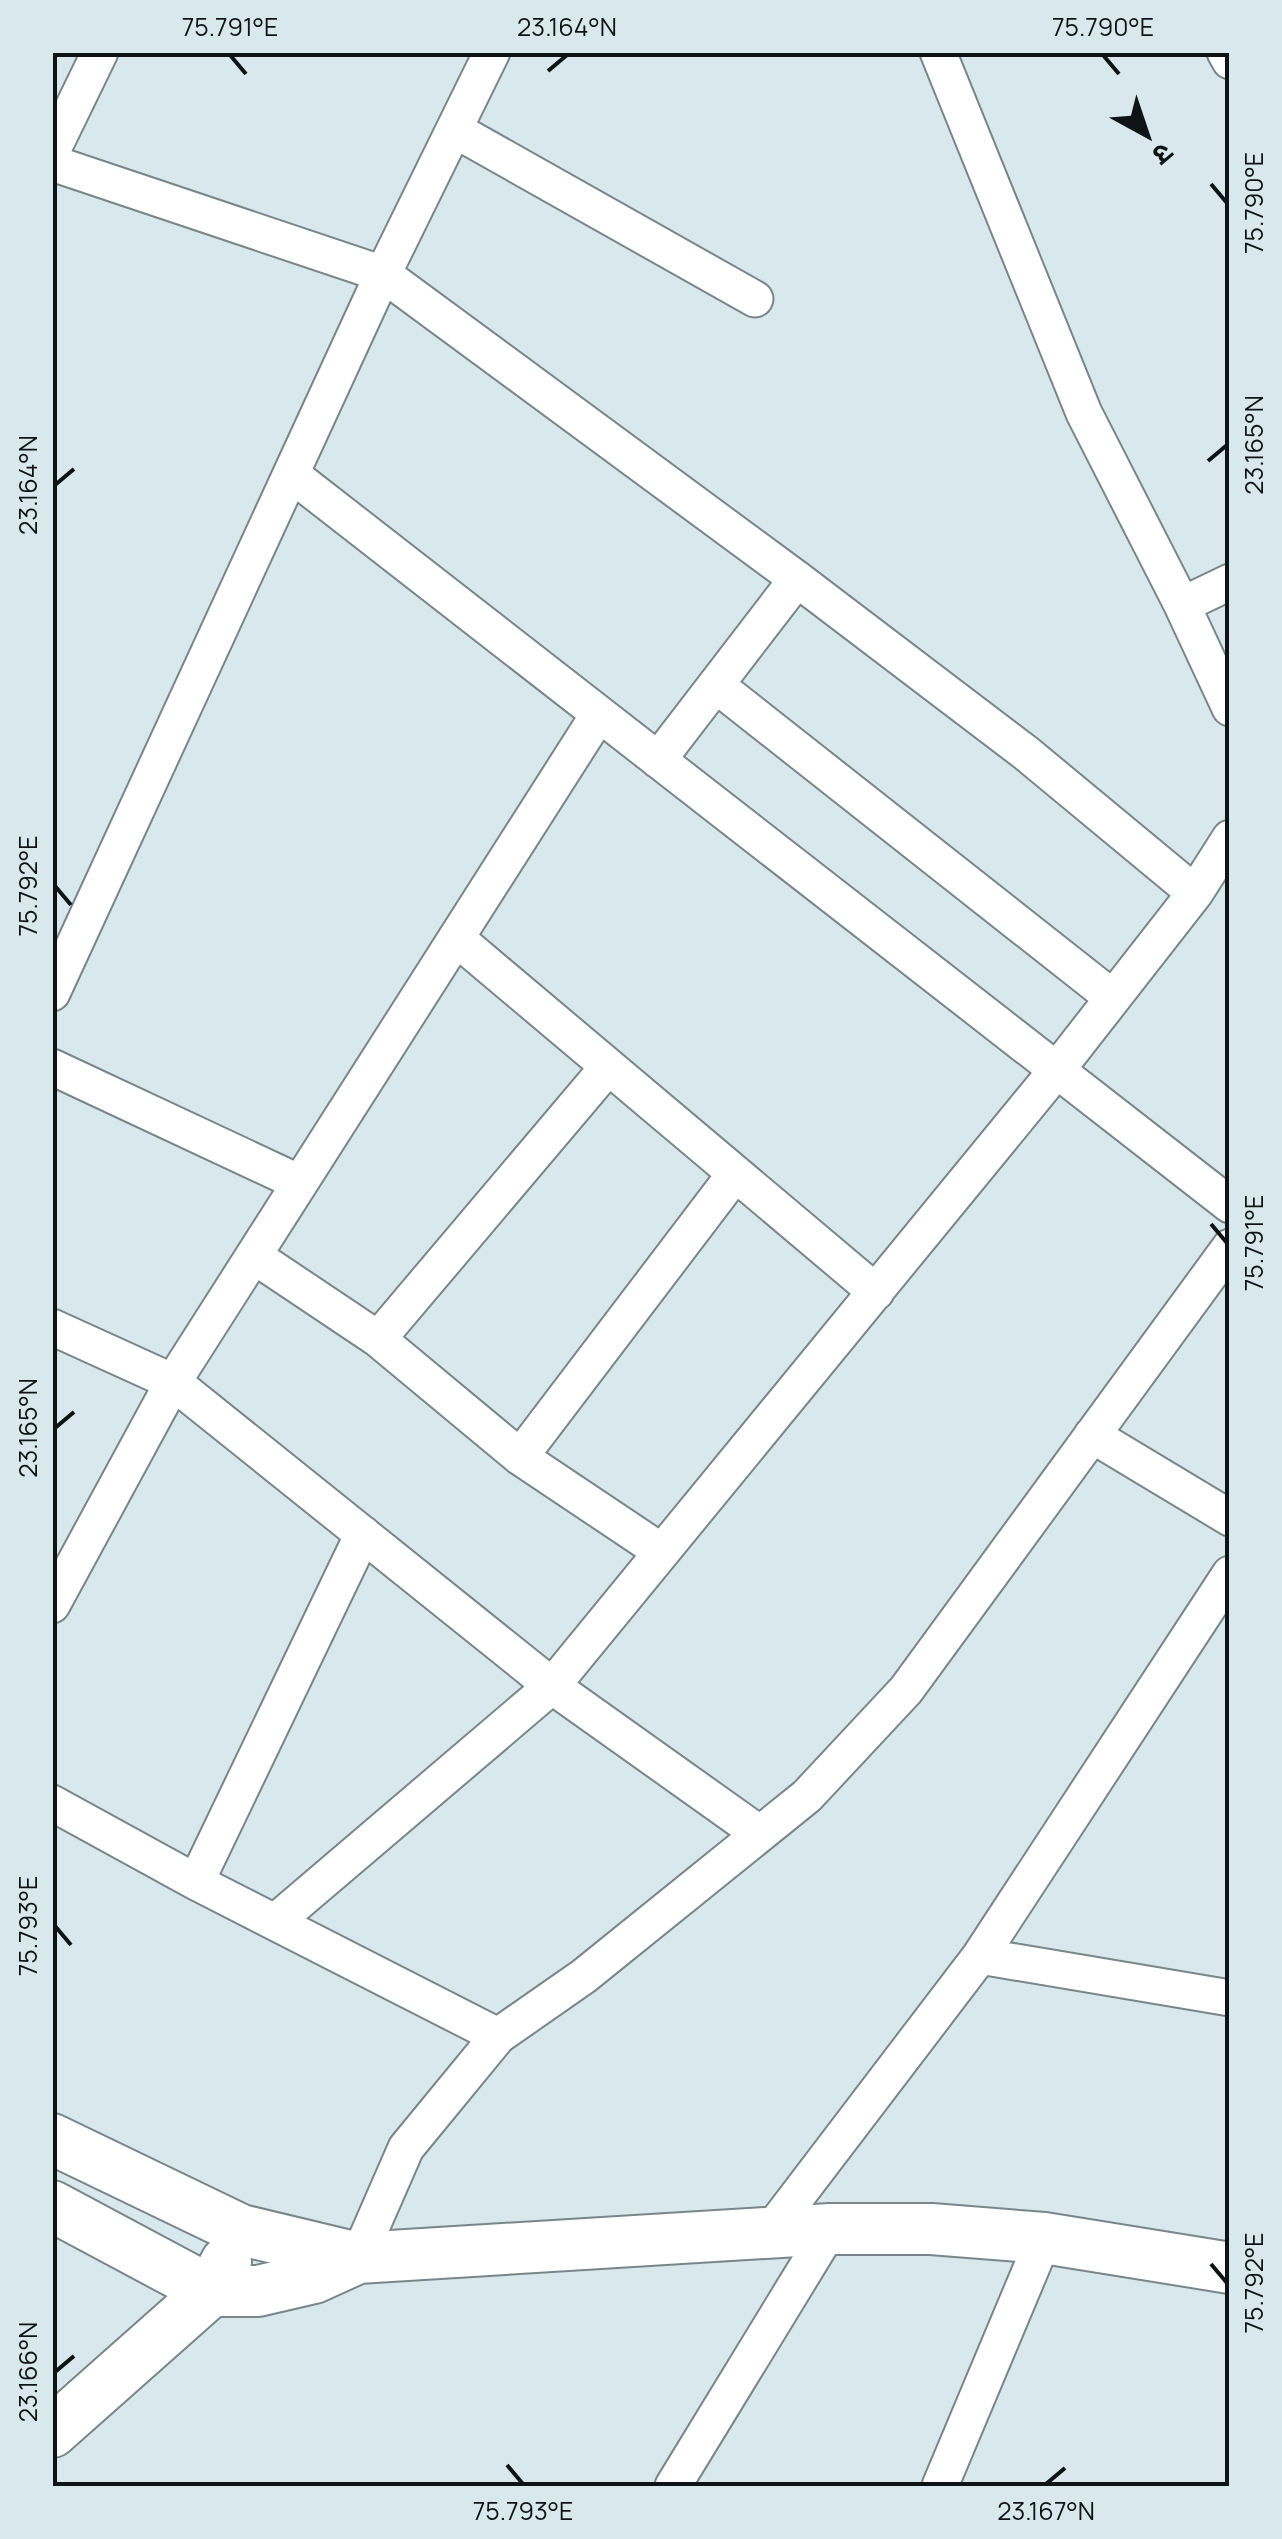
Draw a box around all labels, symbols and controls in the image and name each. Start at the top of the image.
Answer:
text: 75.791°E [182,9,278,44]
text: 23.164°N [517,9,617,44]
text: 75.790°E [1052,9,1154,44]
north arrow [1097,85,1197,185]
text: उ [1145,135,1182,175]
text: 75.790°E [1236,152,1271,254]
text: 23.165°N [1236,395,1271,495]
text: 23.164°N [10,435,45,535]
text: 75.792°E [10,835,45,937]
text: 75.791°E [1236,1195,1271,1291]
text: 23.165°N [10,1378,45,1478]
text: 75.793°E [10,1876,45,1976]
text: 75.792°E [1236,2232,1271,2334]
text: 23.166°N [10,2322,45,2422]
text: 75.793°E [473,2493,573,2528]
text: 23.167°N [997,2493,1095,2528]

